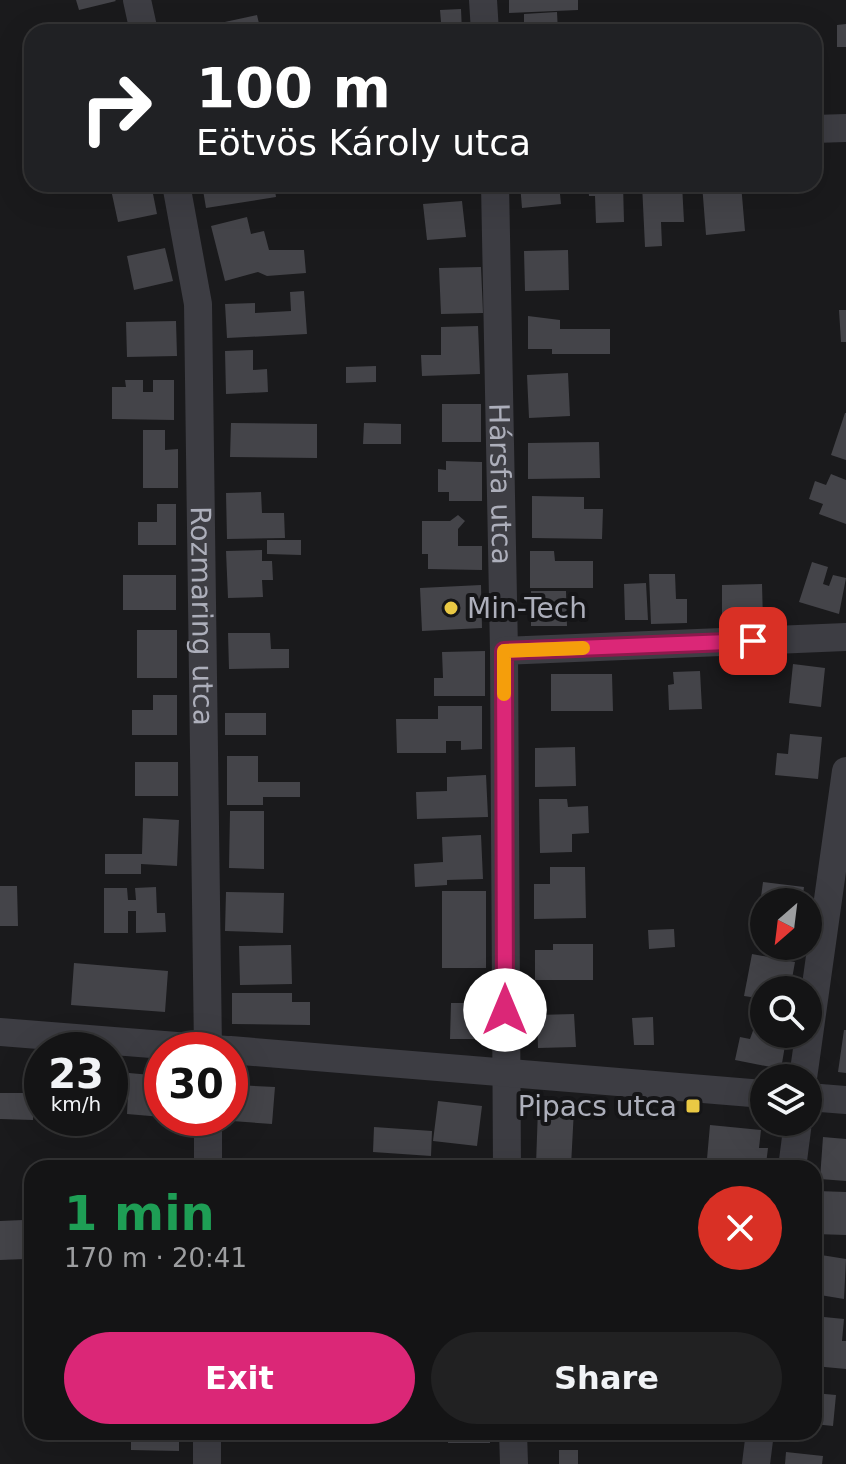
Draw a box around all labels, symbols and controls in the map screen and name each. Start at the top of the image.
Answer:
text: 100 m [196,55,391,120]
icon: right [64,56,168,160]
text: Eötvös Károly utca [196,122,531,163]
street label: Hársfa utca [482,403,518,565]
street label: Rozmaring utca [184,506,220,726]
place label: Min-Tech [467,592,587,625]
marker: Min-Tech [442,599,460,617]
pin [719,607,787,675]
icon: arrive [731,619,775,663]
north arrow [750,888,822,960]
map controls [750,888,822,1136]
position arrow [463,968,547,1052]
button: search [750,976,822,1048]
speed limit sign: 30 [144,1032,248,1136]
text: 23 [48,1051,104,1097]
button: layers [750,1064,822,1136]
place label: Pipacs utca [518,1090,677,1123]
text: km/h [51,1092,101,1116]
marker: Pipacs utca [684,1097,702,1115]
text: 1 min [64,1185,215,1241]
button: close [698,1186,782,1270]
text: 170 m · 20:41 [64,1243,247,1273]
button: Exit [64,1332,415,1424]
button: Share [431,1332,782,1424]

